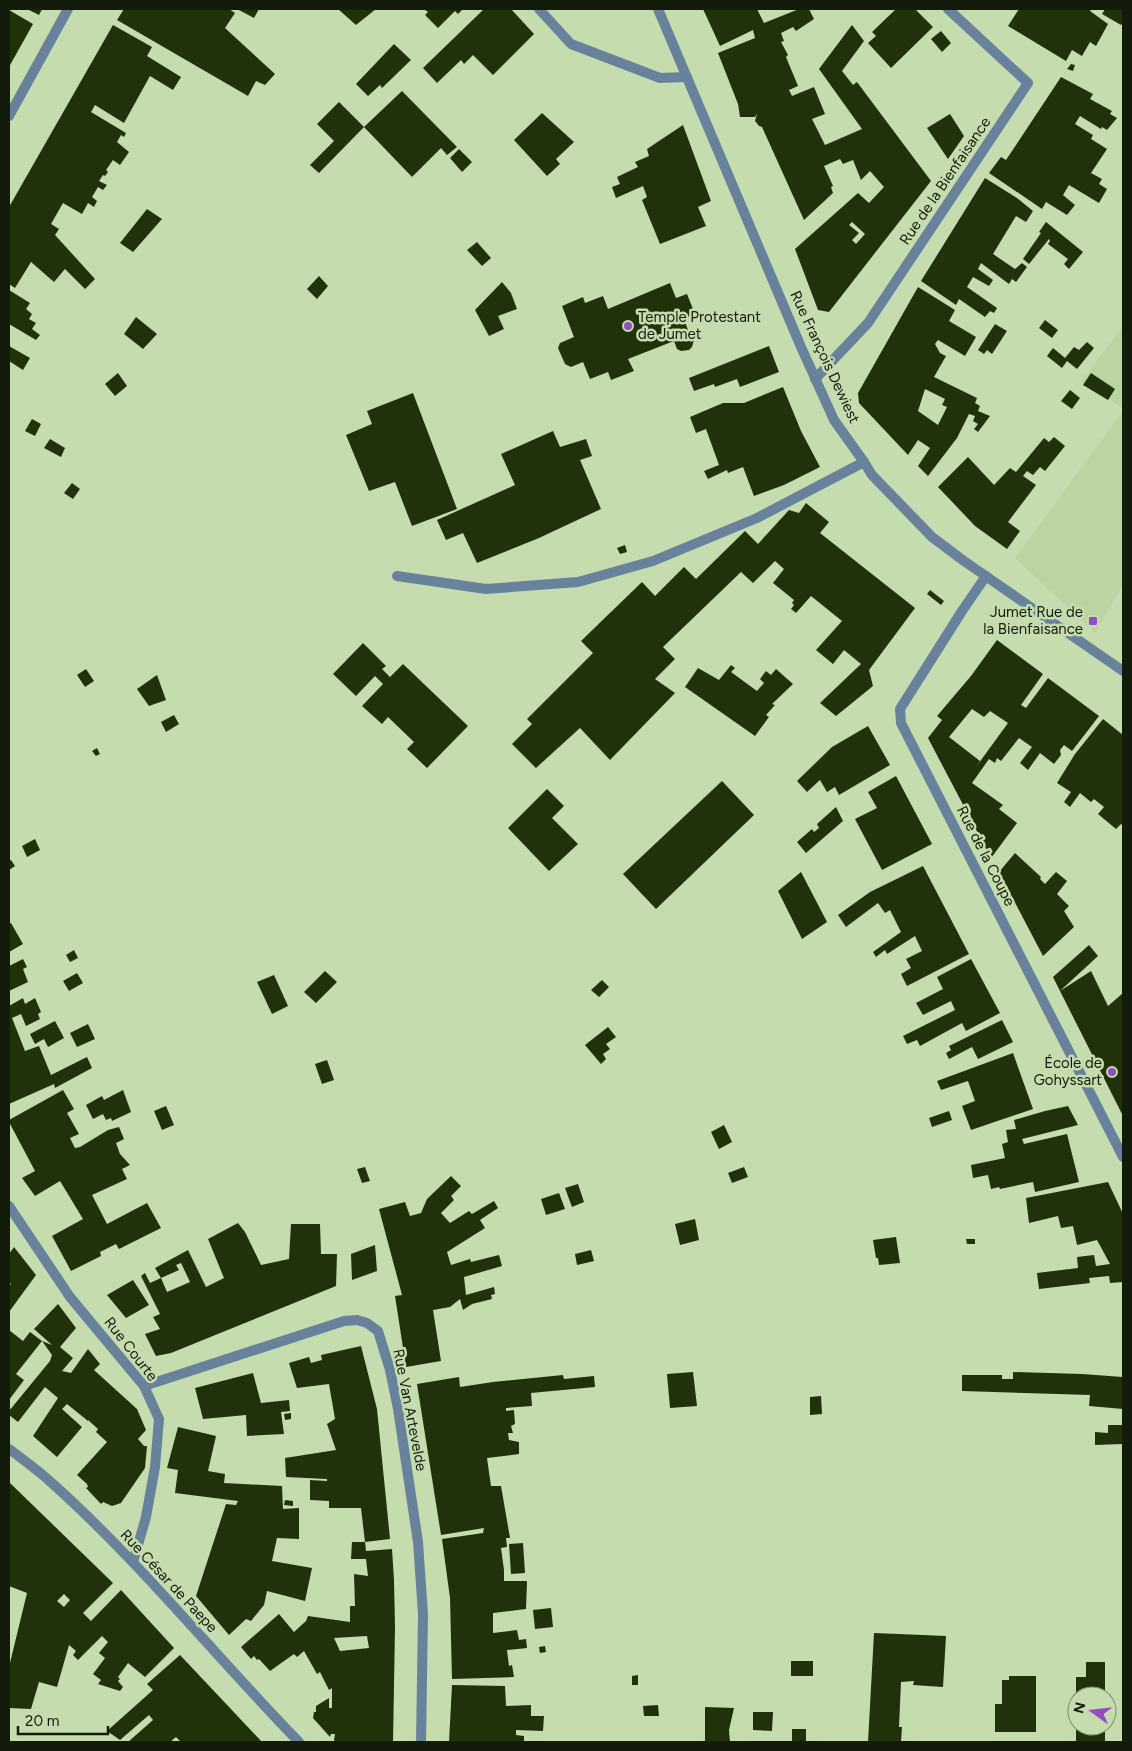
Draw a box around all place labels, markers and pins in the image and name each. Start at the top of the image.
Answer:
place label: Temple Protestant de Jumet [638,308,761,343]
marker: Temple Protestant de Jumet [622,320,634,332]
place label: Jumet Rue de la Bienfaisance [983,603,1083,638]
marker: Jumet Rue de la Bienfaisance [1087,615,1099,627]
place label: École de Gohyssart [1033,1054,1102,1089]
marker: École de Gohyssart [1106,1066,1118,1078]

